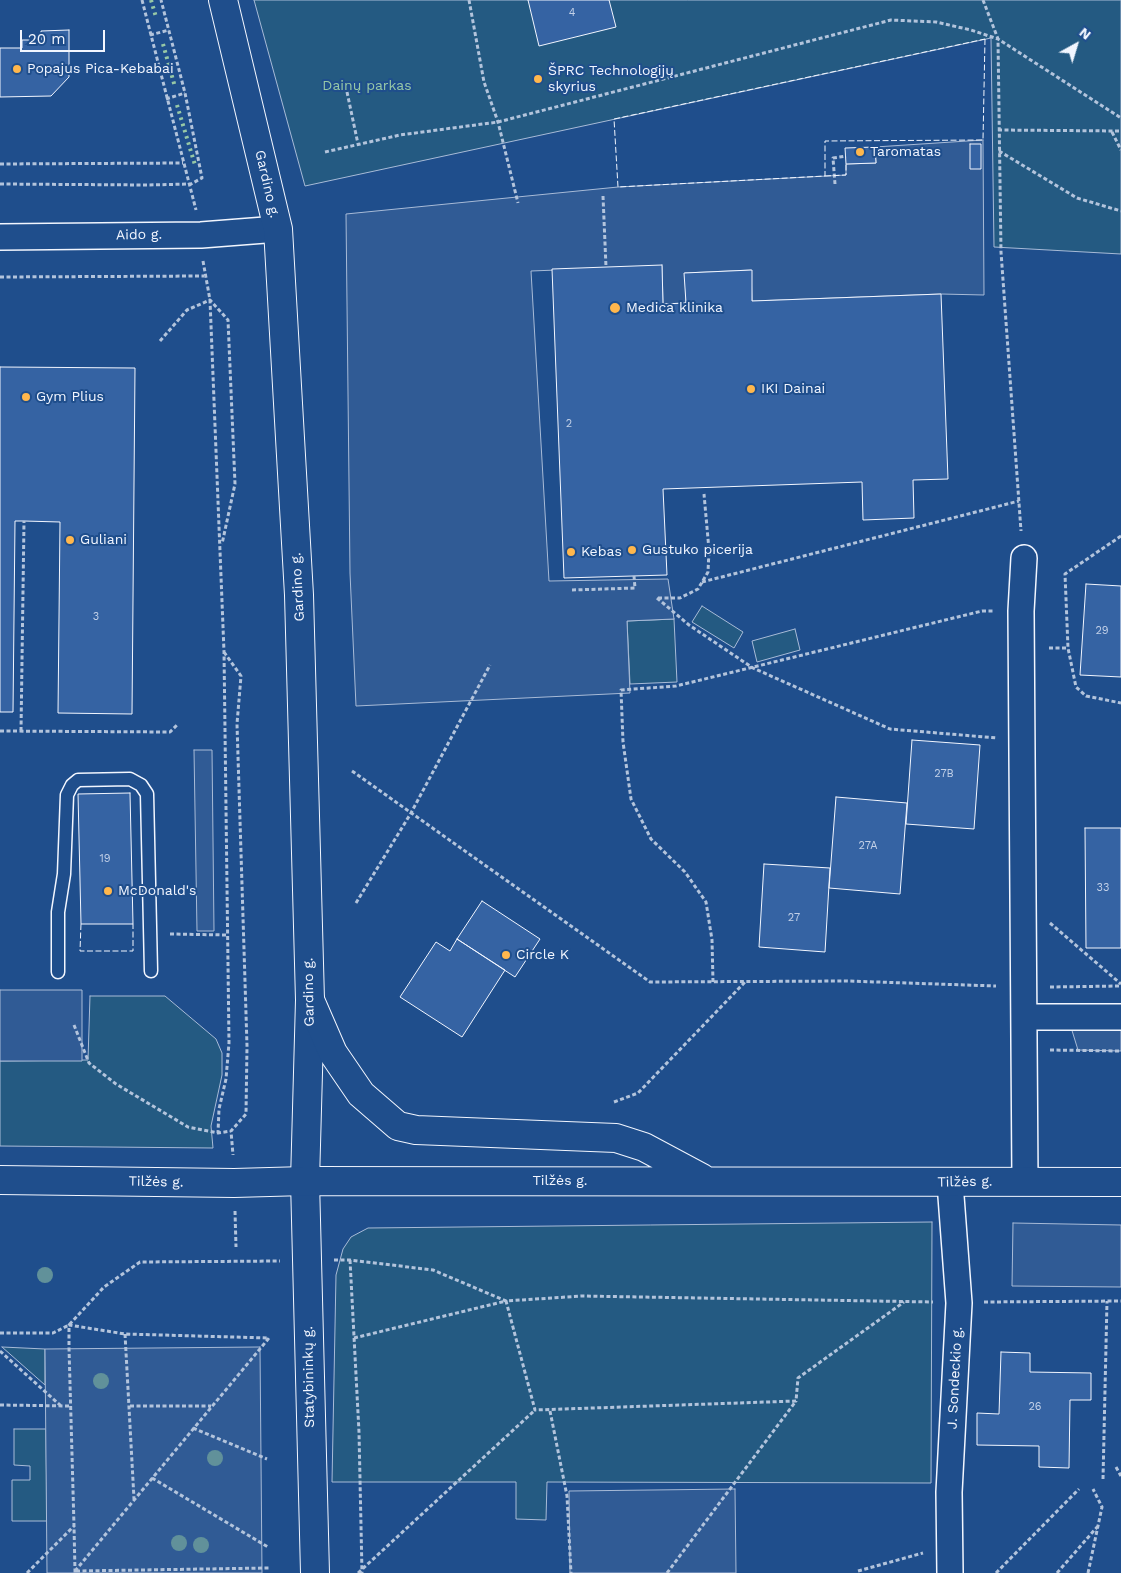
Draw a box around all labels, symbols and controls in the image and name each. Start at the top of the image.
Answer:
house number: 4 [569,6,575,20]
scale bar [22,20,108,52]
north arrow [1051,20,1101,70]
text: N [1076,24,1095,43]
text: 20 m [28,30,66,48]
place label: Popajus Pica-Kebabai [27,61,174,77]
marker: Popajus Pica-Kebabai [11,63,23,75]
place label: ŠPRC Technologijų skyrius [548,63,674,95]
marker: ŠPRC Technologijų skyrius [532,73,544,85]
park label: Dainų parkas [322,78,412,94]
place label: Taromatas [870,144,941,160]
marker: Taromatas [854,146,866,158]
street label: Gardino g. [251,148,283,220]
street label: Aido g. [116,226,162,244]
place label: Medica klinika [626,300,723,316]
marker: Medica klinika [608,301,622,315]
place label: IKI Dainai [761,381,825,397]
marker: IKI Dainai [745,383,757,395]
place label: Gym Plius [36,389,104,405]
marker: Gym Plius [20,391,32,403]
house number: 2 [566,417,572,431]
place label: Guliani [80,532,127,548]
marker: Guliani [64,534,76,546]
place label: Gustuko picerija [642,542,753,558]
place label: Kebas [581,544,622,560]
marker: Gustuko picerija [626,544,638,556]
marker: Kebas [565,546,577,558]
street label: Gardino g. [288,552,308,622]
house number: 3 [93,610,99,624]
house number: 29 [1095,624,1109,638]
house number: 27B [934,767,954,781]
house number: 27A [858,839,878,853]
house number: 19 [99,852,111,866]
house number: 33 [1097,881,1109,895]
place label: McDonald's [118,883,196,899]
marker: McDonald's [102,885,114,897]
house number: 27 [788,911,800,925]
place label: Circle K [516,947,569,963]
marker: Circle K [500,949,512,961]
street label: Gardino g. [300,957,318,1027]
street label: Tilžės g. [128,1173,184,1191]
street label: Tilžės g. [532,1173,588,1189]
street label: Tilžės g. [937,1173,993,1191]
street label: Statybininkų g. [300,1326,318,1428]
street label: J. Sondeckio g. [944,1326,966,1430]
house number: 26 [1028,1400,1042,1414]

